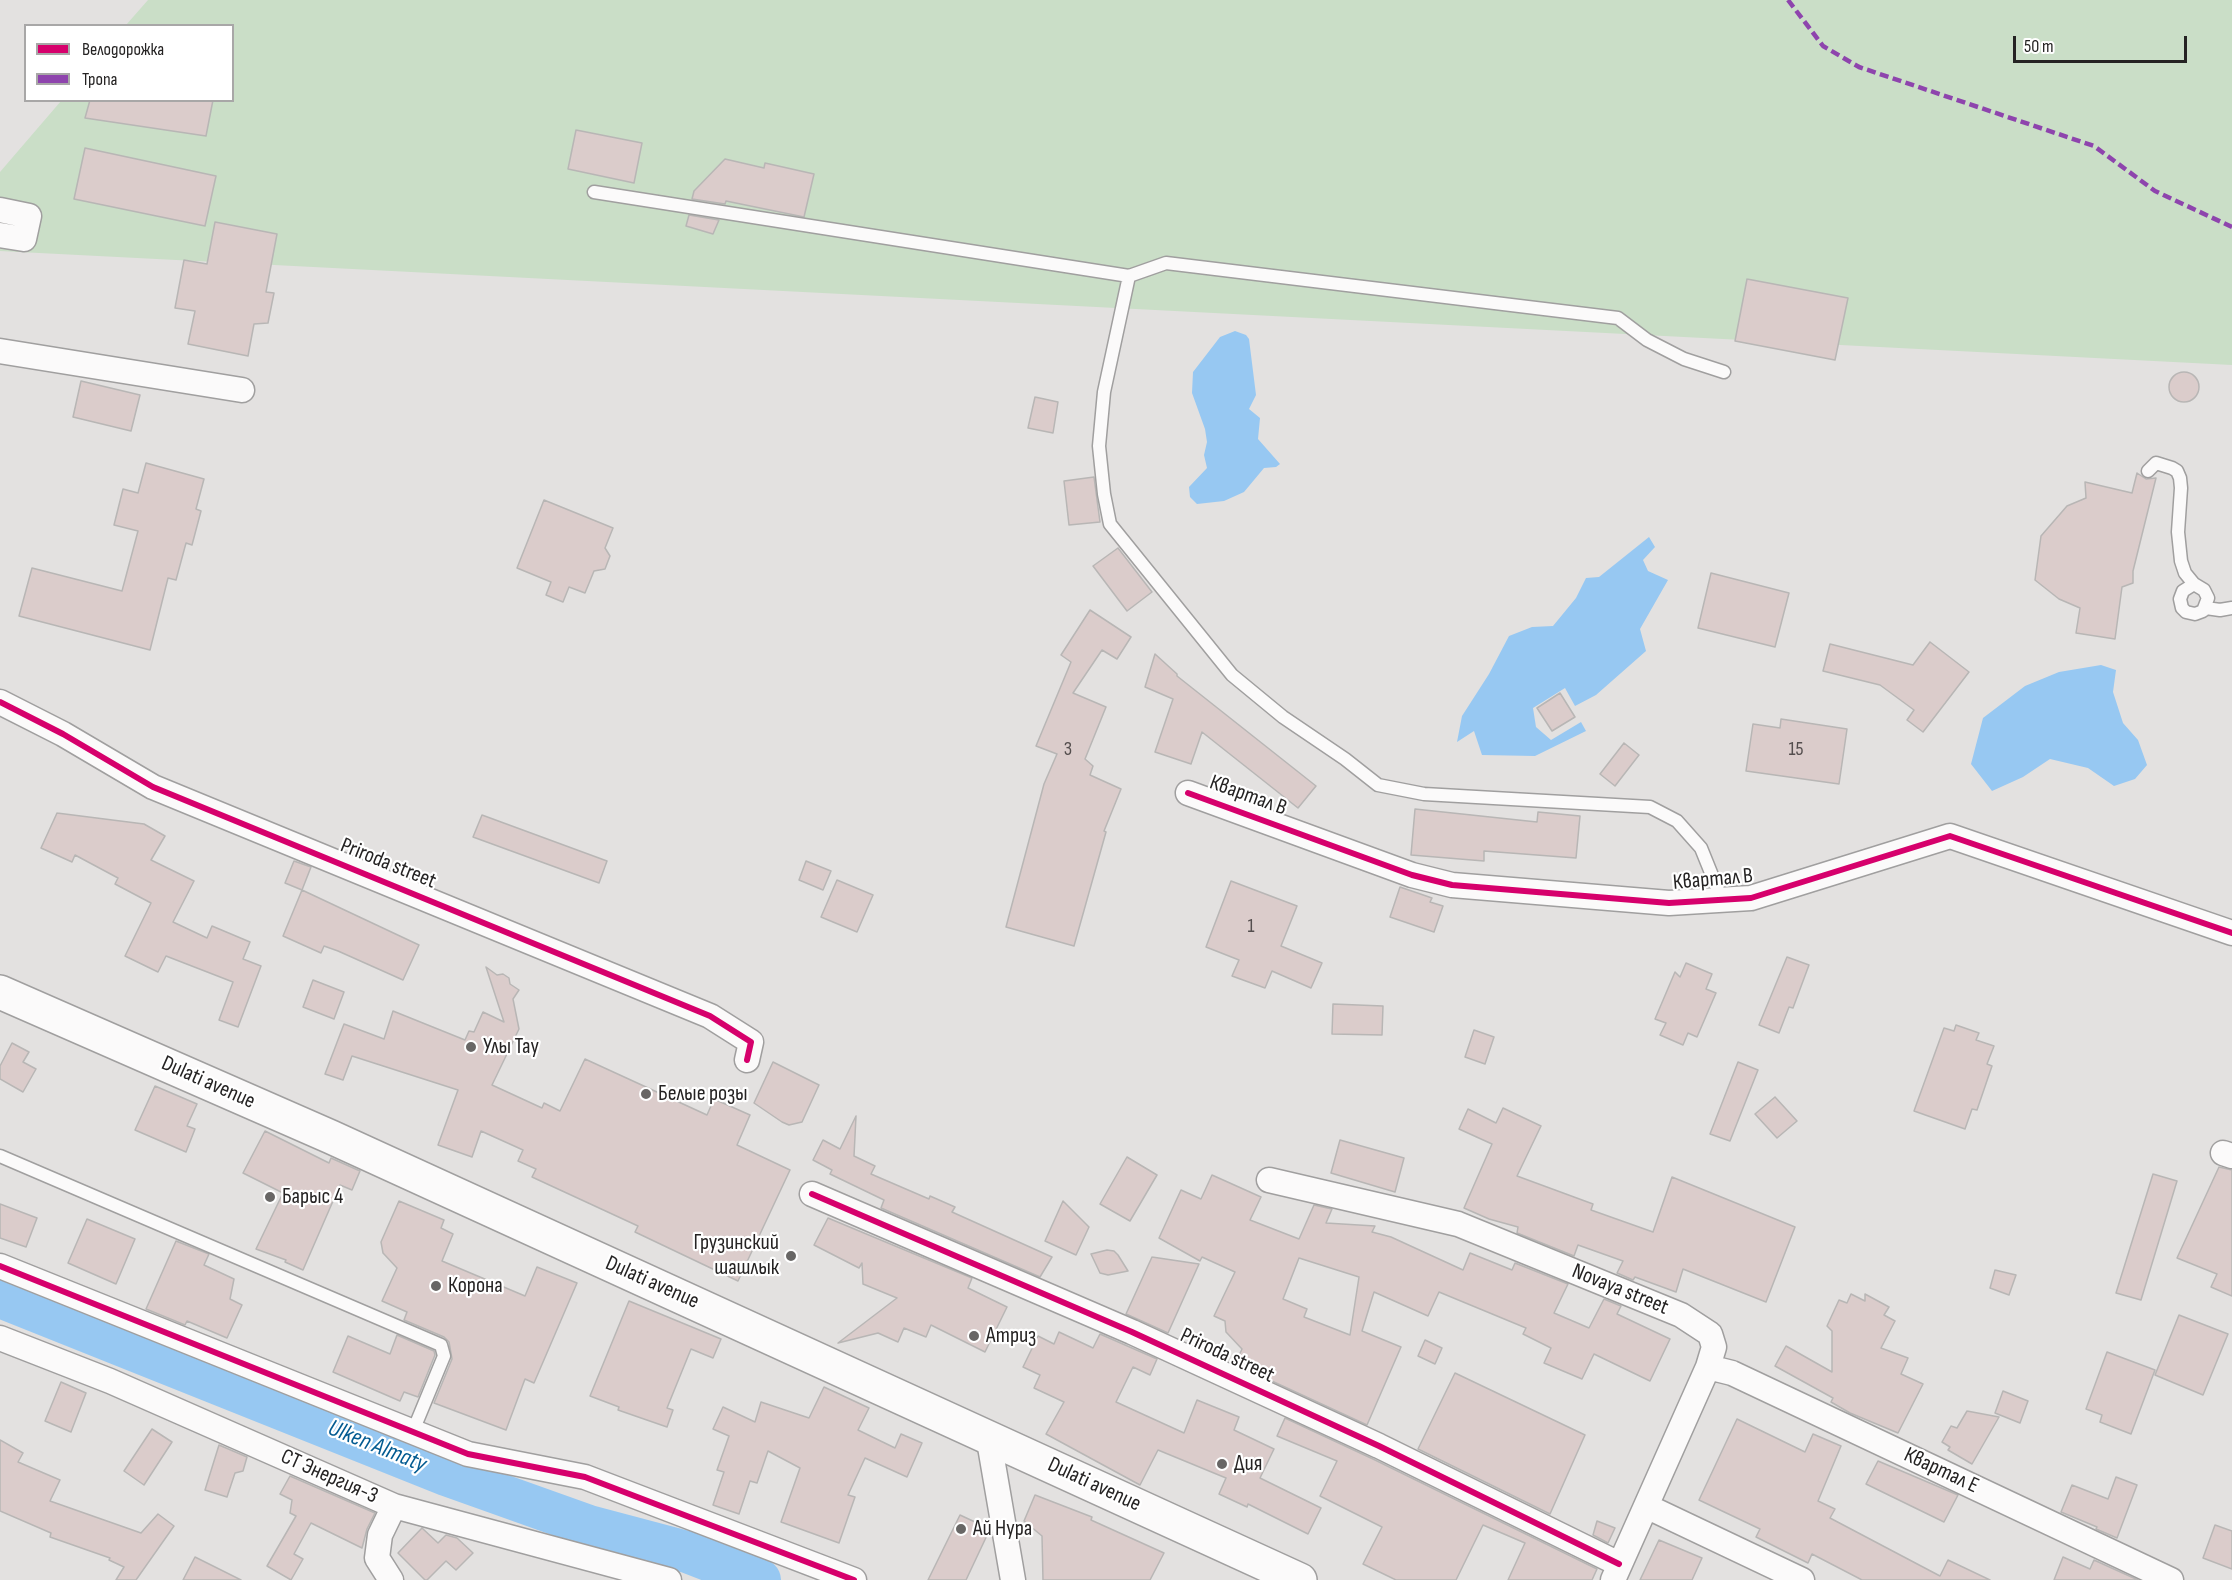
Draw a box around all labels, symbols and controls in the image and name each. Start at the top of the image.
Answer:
legend [24,24,234,102]
scale bar [2016,24,2190,62]
text: 50 m [2024,36,2054,57]
text: Велодорожка [82,39,164,60]
text: Тропа [82,69,118,90]
house number: 3 [1064,738,1072,762]
house number: 15 [1788,738,1804,762]
street label: Квартал В [1206,770,1290,822]
street label: Priroda street [336,833,440,895]
street label: Квартал В [1672,863,1754,897]
house number: 1 [1248,915,1254,939]
place label: Улы Тау [483,1034,539,1060]
marker: Улы Тау [464,1040,478,1054]
street label: Dulati avenue [157,1051,259,1115]
place label: Белые розы [658,1081,748,1107]
marker: Белые розы [639,1087,653,1101]
place label: Барыс 4 [282,1184,343,1210]
marker: Барыс 4 [263,1190,277,1204]
place label: Грузинский шашлык [694,1230,779,1282]
marker: Грузинский шашлык [784,1249,798,1263]
street label: Dulati avenue [601,1251,703,1315]
street label: Novaya street [1568,1259,1672,1321]
place label: Корона [448,1273,503,1299]
marker: Корона [429,1279,443,1293]
place label: Атриз [986,1323,1036,1349]
street label: Priroda street [1176,1323,1278,1389]
marker: Атриз [967,1329,981,1343]
water label: Ulken Almaty [324,1414,430,1480]
street label: Квартал Е [1899,1442,1983,1500]
street label: СТ Энергия-3 [276,1444,382,1510]
place label: Дия [1234,1451,1262,1477]
street label: Dulati avenue [1043,1452,1145,1518]
marker: Дия [1215,1457,1229,1471]
place label: Ай Нура [973,1516,1032,1542]
marker: Ай Нура [954,1522,968,1536]

